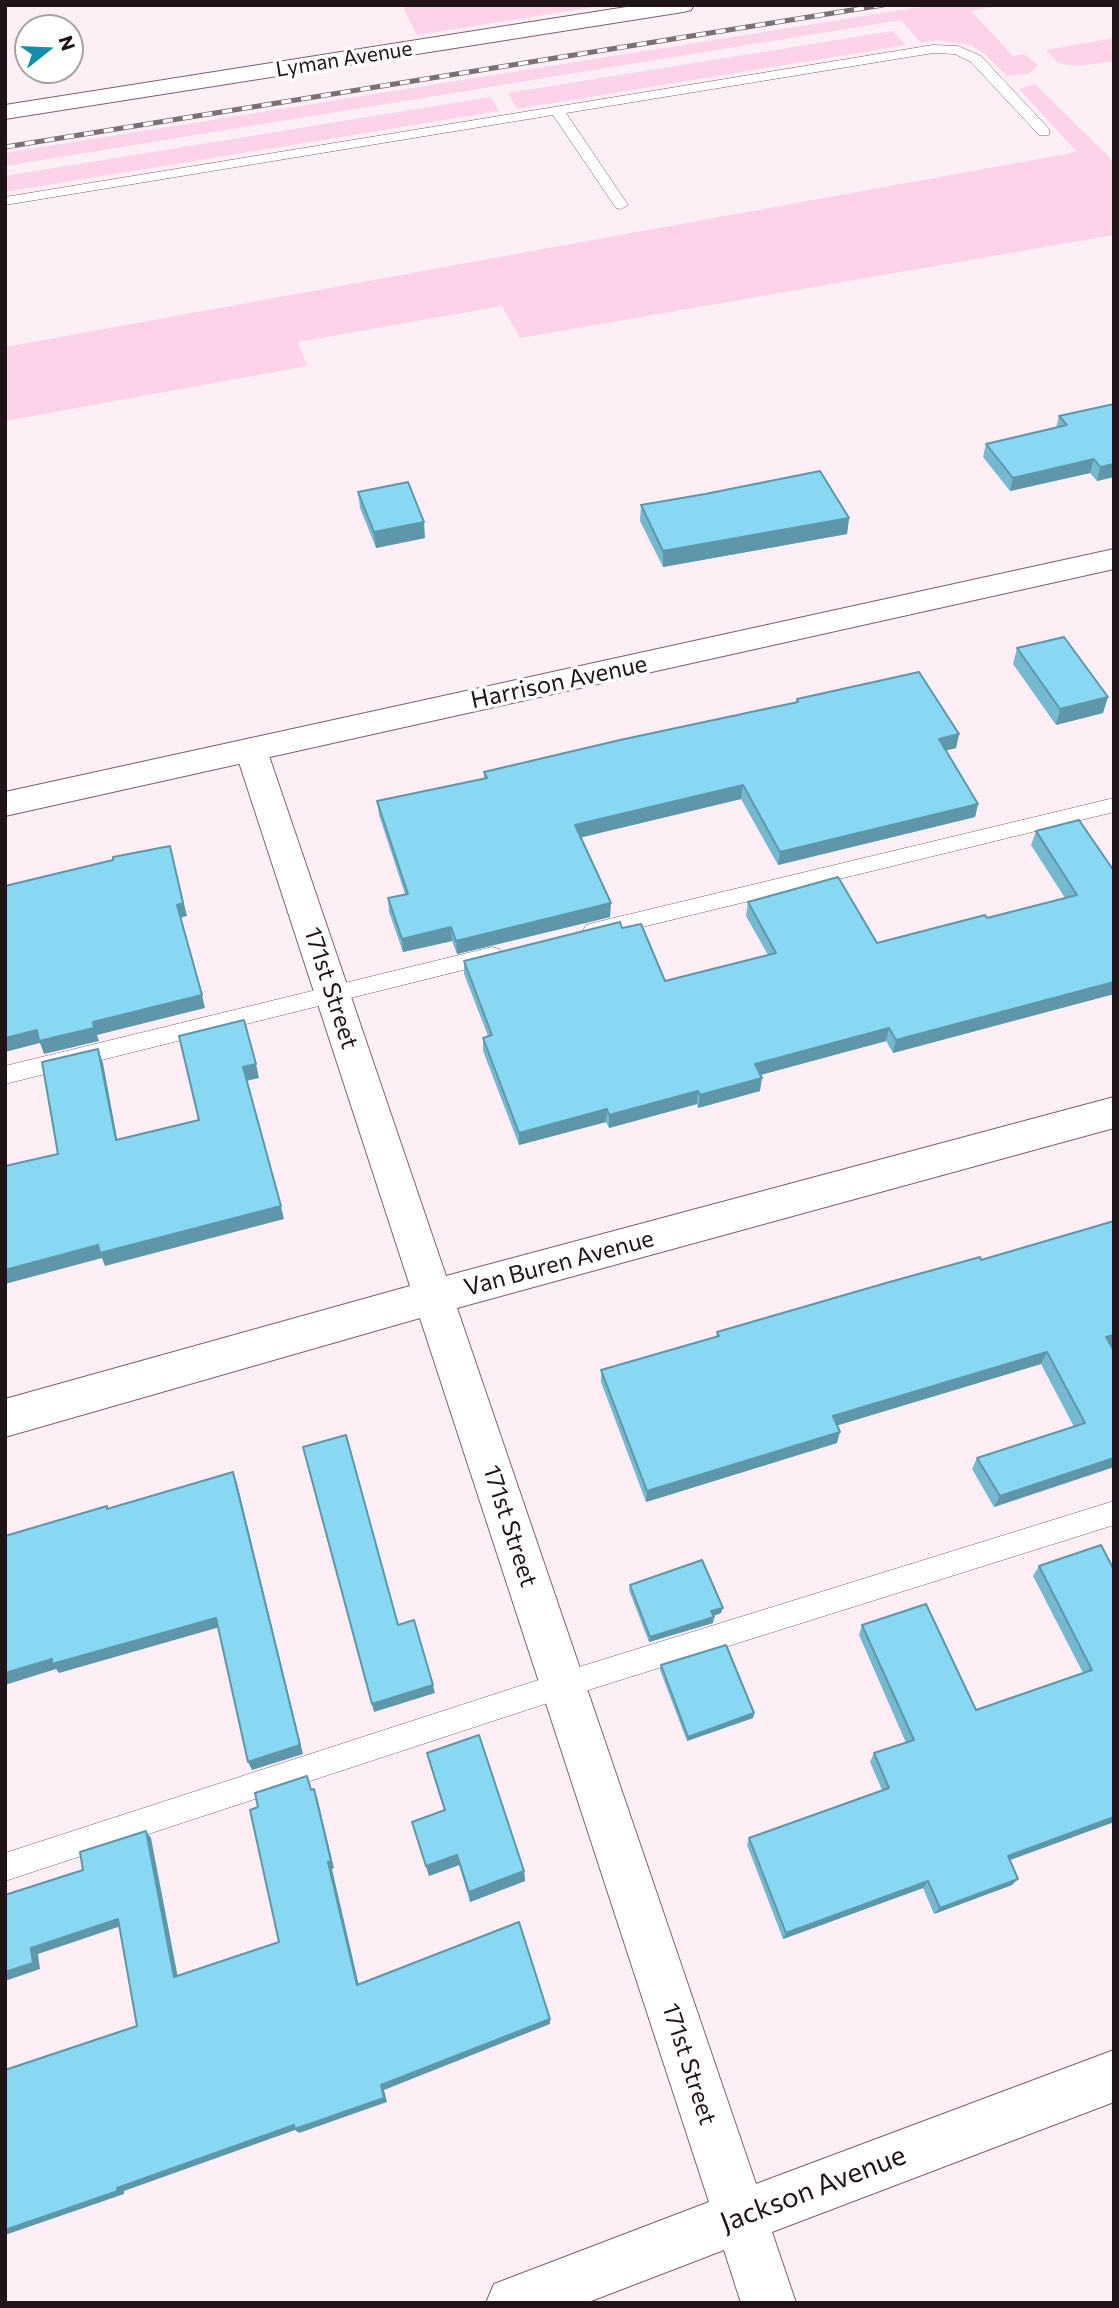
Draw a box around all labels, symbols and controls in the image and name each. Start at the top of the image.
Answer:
north arrow [14,14,84,84]
text: N [54,33,81,53]
street label: Lyman Avenue [274,36,414,82]
street label: Harrison Avenue [468,649,650,715]
street label: 171st Street [298,923,364,1053]
street label: Van Buren Avenue [461,1224,657,1302]
street label: 171st Street [477,1461,543,1591]
street label: 171st Street [656,1999,722,2129]
street label: Jackson Avenue [715,2138,911,2240]

